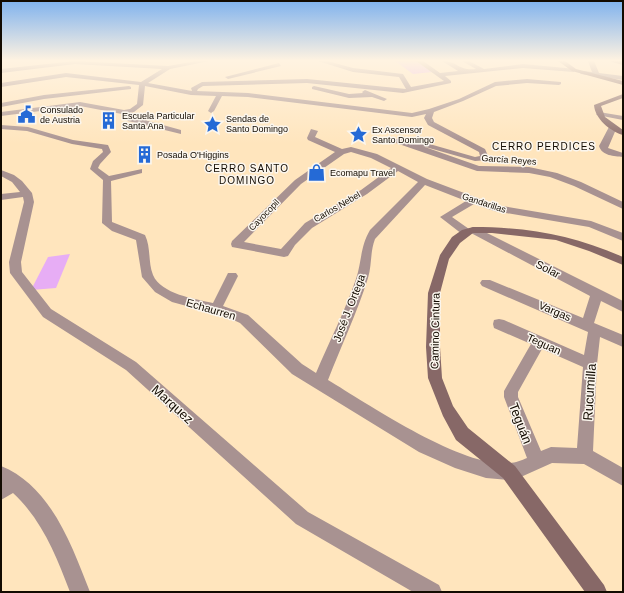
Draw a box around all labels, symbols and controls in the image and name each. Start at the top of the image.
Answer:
public building icon: Consulado de Austria [17,105,37,125]
place label: Consulado de Austria [40,105,83,125]
building icon: Escuela Particular Santa Ana [99,111,119,131]
place label: Escuela Particular Santa Ana [122,111,195,131]
place icon: Sendas de Santo Domingo [203,114,223,134]
place label: Sendas de Santo Domingo [226,114,288,134]
place icon: Ex Ascensor Santo Domingo [349,125,369,145]
place label: Ex Ascensor Santo Domingo [372,125,434,145]
district label: CERRO PERDICES [492,141,596,152]
building icon: Posada O'Higgins [134,145,154,165]
place label: Posada O'Higgins [157,150,229,160]
street label: García Reyes [481,153,537,167]
district label: CERRO SANTO DOMINGO [205,163,289,186]
shop icon: Ecomapu Travel [307,163,327,183]
place label: Ecomapu Travel [330,168,395,178]
street label: Carlos Nebel [312,190,362,224]
street label: Gandarillas [461,191,508,215]
street label: Cayocopil [247,197,281,233]
street label: Solar [534,258,562,280]
street label: José J. Ortega [331,272,368,344]
street label: Camino Cintura [428,292,442,369]
street label: Echaurren [185,296,237,322]
street label: Vargas [537,299,573,323]
street label: Teguan [525,331,563,357]
street label: Rucumilla [580,362,599,421]
street label: Marquez [149,382,196,427]
street label: Teguán [506,401,535,446]

